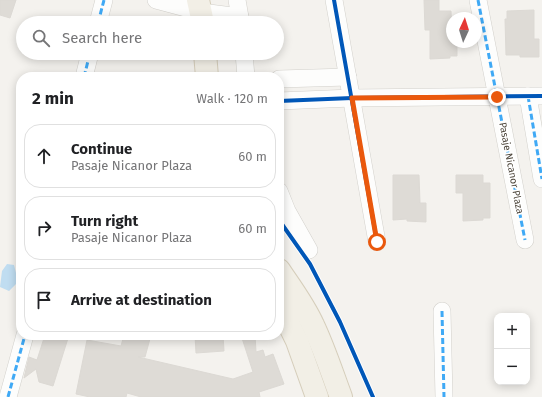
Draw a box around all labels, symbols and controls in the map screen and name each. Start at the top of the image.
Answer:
north arrow [446,12,482,48]
search box [16,16,284,60]
icon: search [30,27,52,49]
text: Search here [62,29,142,47]
text: 2 min [32,88,74,109]
route end [488,88,506,106]
text: Walk · 120 m [196,91,268,106]
street label: Pasaje Nicanor Plaza [496,121,526,215]
text: Continue [71,140,132,158]
icon: ahead [33,145,55,167]
text: 60 m [238,149,267,164]
text: Pasaje Nicanor Plaza [71,158,192,173]
text: Turn right [71,212,138,230]
icon: right [33,217,55,239]
text: 60 m [238,221,267,236]
text: Pasaje Nicanor Plaza [71,230,192,245]
route start [368,233,386,251]
icon: arrive [33,289,55,311]
text: Arrive at destination [71,291,212,309]
map controls [494,313,530,385]
button: + [494,313,530,349]
button: − [494,349,530,385]

